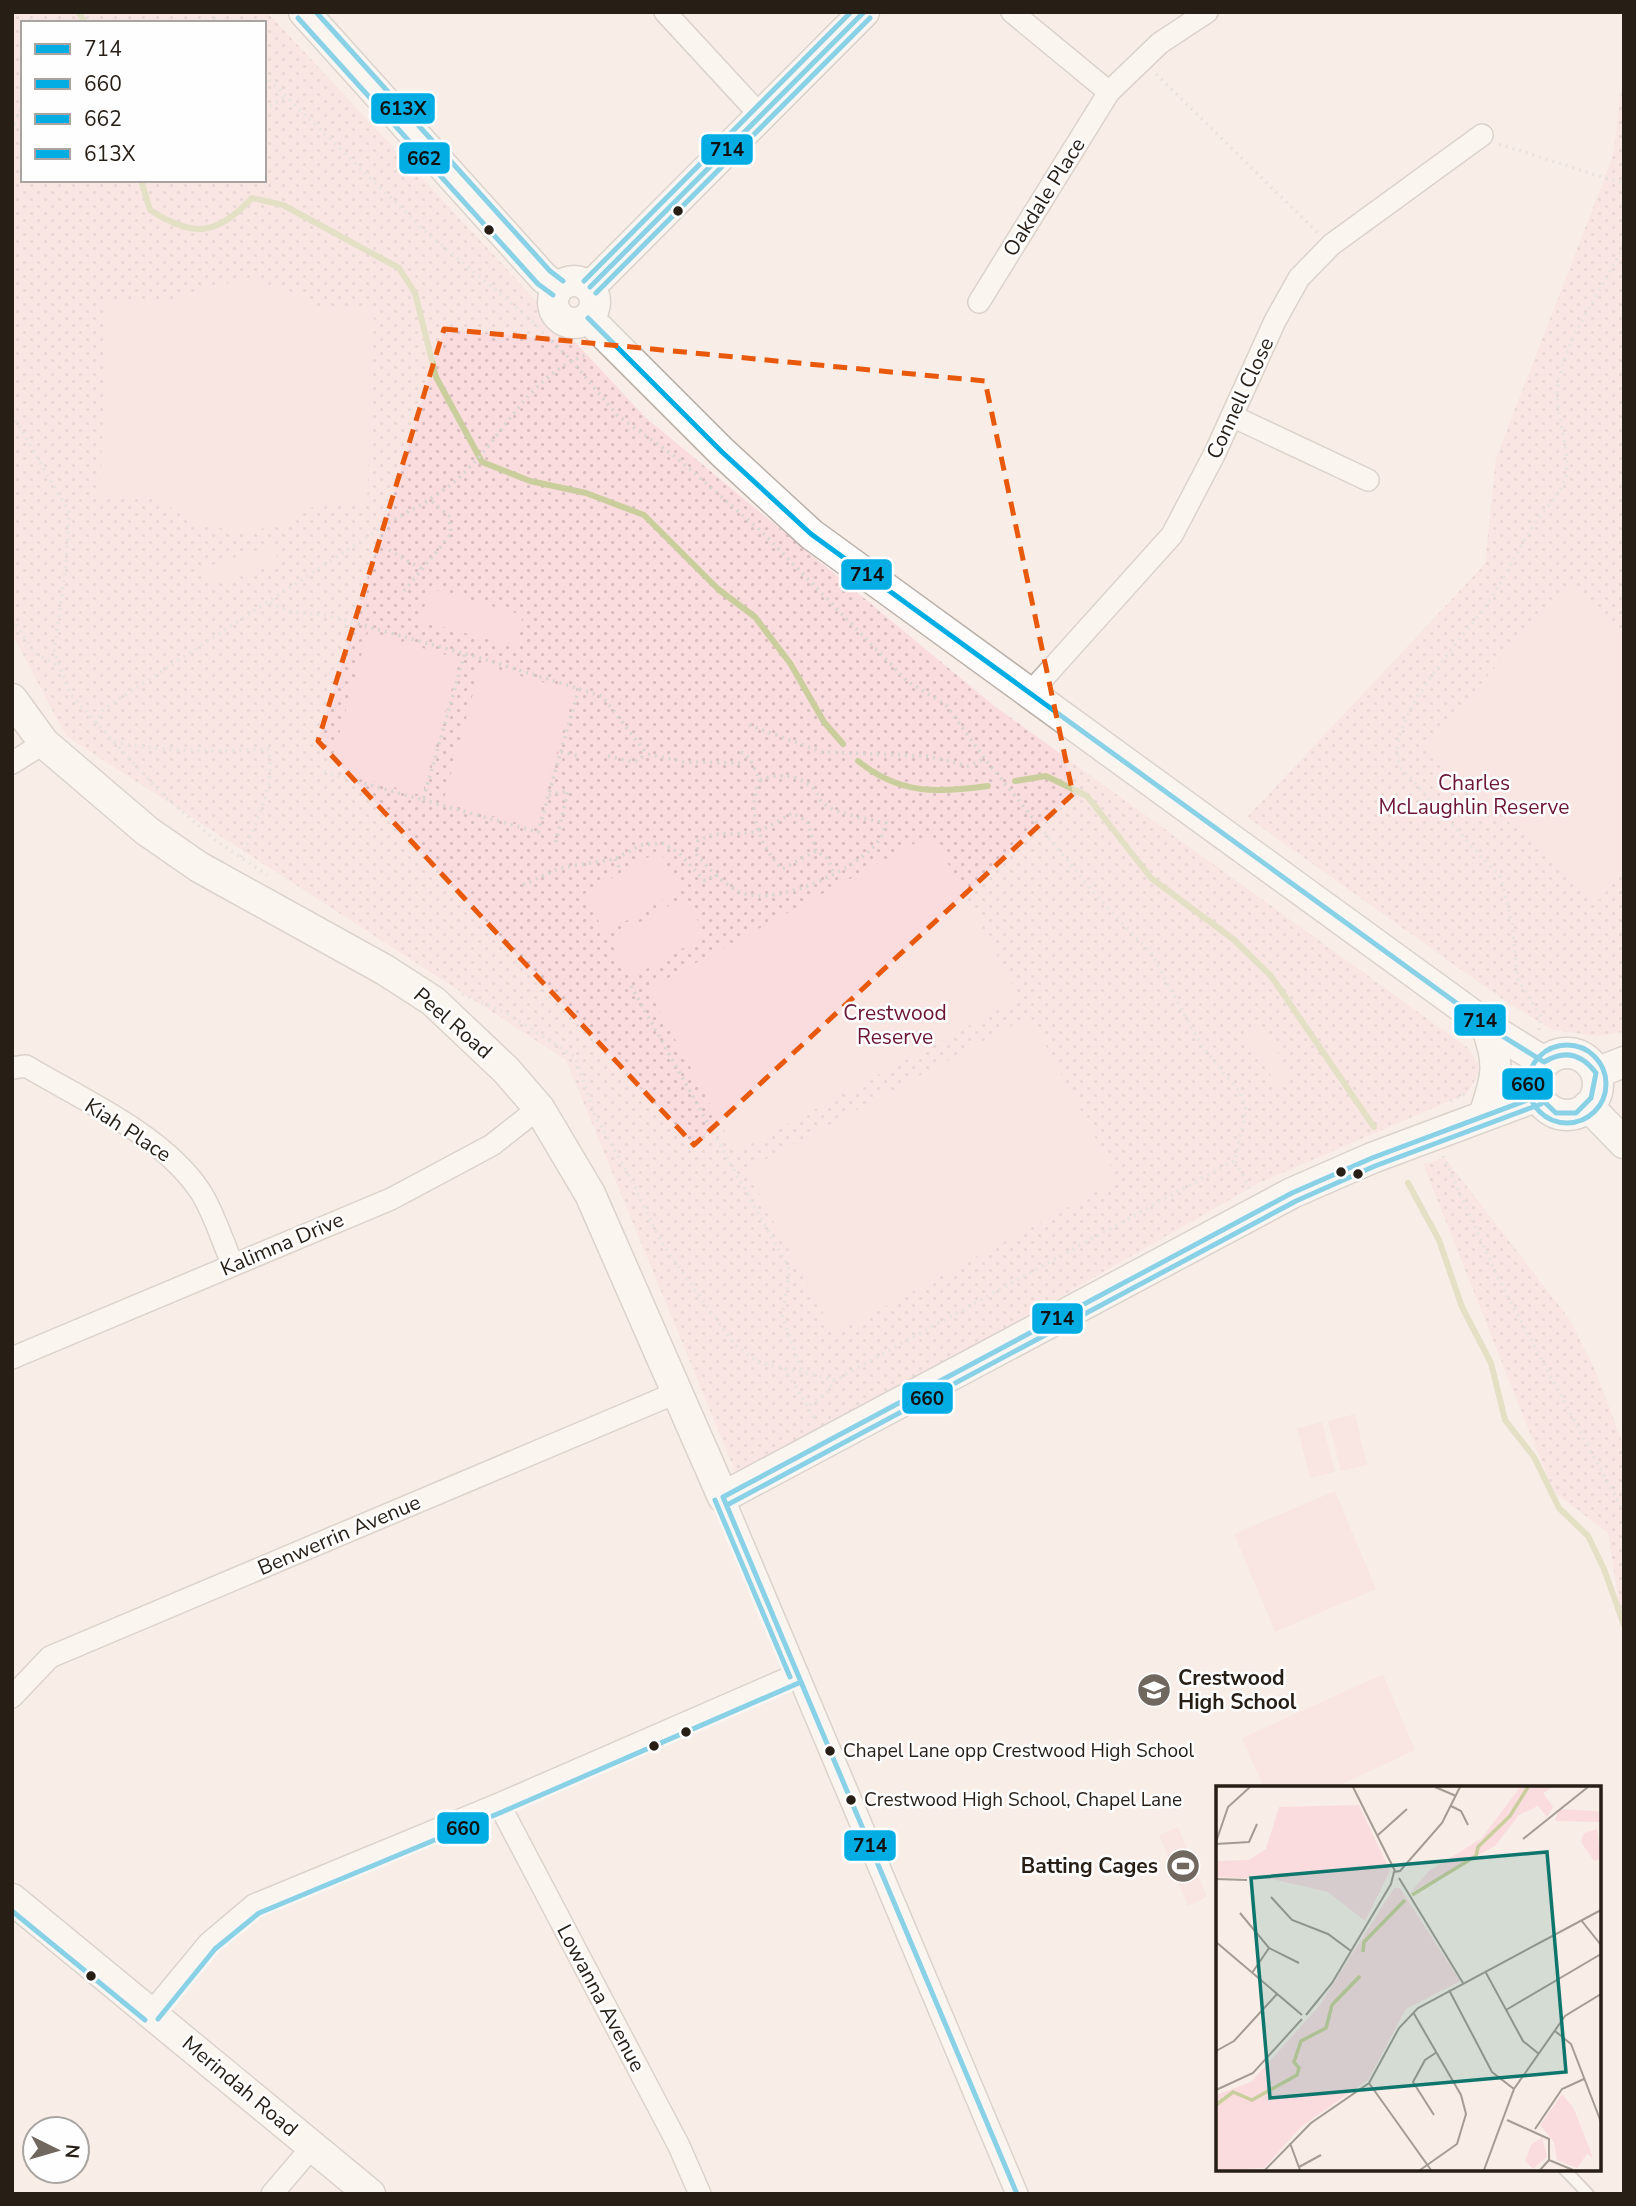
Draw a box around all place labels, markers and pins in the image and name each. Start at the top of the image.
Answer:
unlabelled marker [671,204,685,218]
unlabelled marker [482,223,496,237]
unlabelled marker [1334,1165,1348,1179]
unlabelled marker [1351,1167,1365,1181]
place label: Crestwood High School [1178,1664,1297,1716]
school or university icon: Crestwood High School [1135,1671,1173,1709]
unlabelled marker [679,1725,693,1739]
place label: Chapel Lane opp Crestwood High School [843,1738,1195,1764]
unlabelled marker [647,1739,661,1753]
marker: Chapel Lane opp Crestwood High School [823,1744,837,1758]
place label: Crestwood High School, Chapel Lane [864,1787,1182,1813]
marker: Crestwood High School, Chapel Lane [844,1793,858,1807]
sports icon: Batting Cages [1164,1847,1202,1885]
place label: Batting Cages [1021,1852,1158,1880]
unlabelled marker [84,1969,98,1983]

